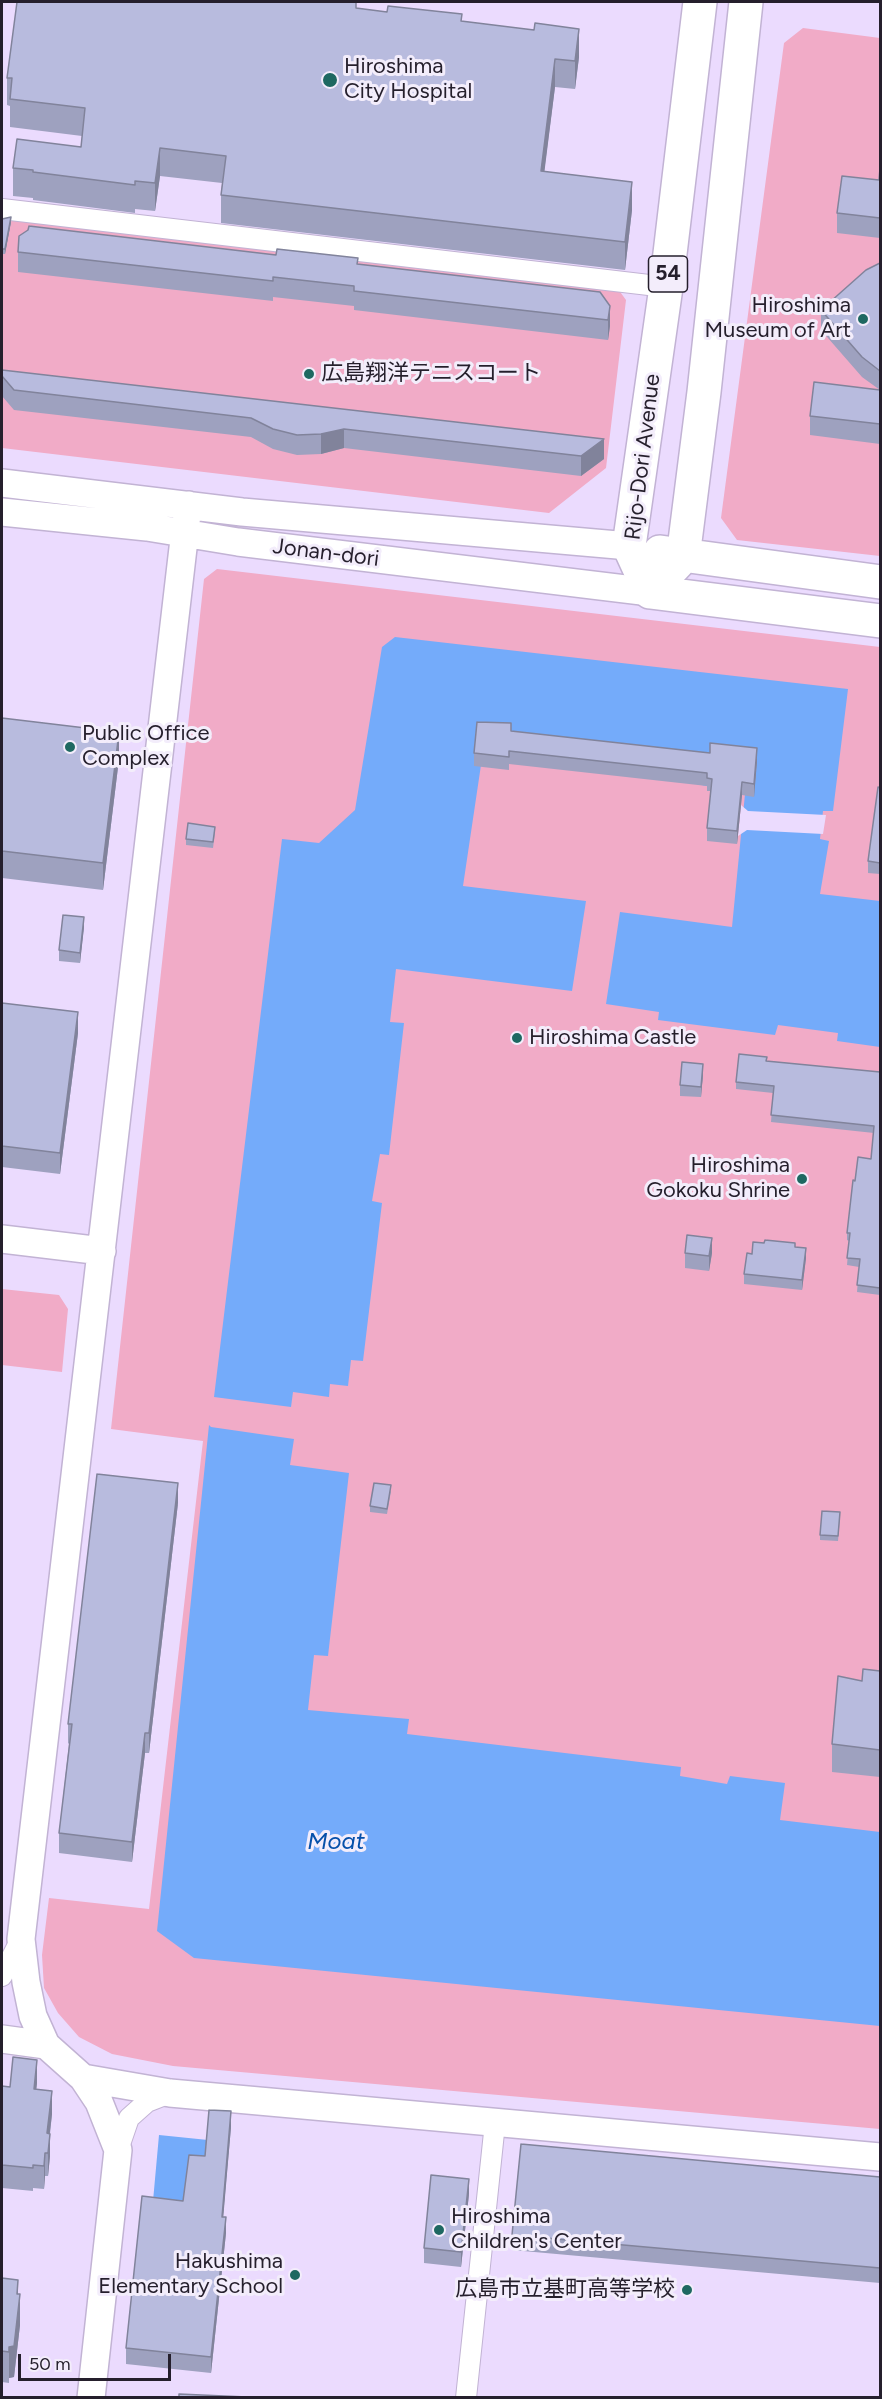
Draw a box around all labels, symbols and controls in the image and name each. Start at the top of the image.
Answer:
place label: Hiroshima City Hospital [344,54,472,106]
marker: Hiroshima City Hospital [321,71,339,89]
road number: 54 [648,256,688,292]
place label: Hiroshima Museum of Art [704,293,851,344]
marker: Hiroshima Museum of Art [856,312,870,326]
place label: 広島翔洋テニスコート [321,361,541,387]
marker: 広島翔洋テニスコート [302,367,316,381]
street label: Rijo-Dori Avenue [620,373,666,541]
street label: Jonan-dori [271,533,381,573]
place label: Public Office Complex [82,721,209,772]
marker: Public Office Complex [63,740,77,754]
place label: Hiroshima Castle [529,1025,696,1051]
marker: Hiroshima Castle [510,1031,524,1045]
place label: Hiroshima Gokoku Shrine [646,1153,790,1204]
marker: Hiroshima Gokoku Shrine [795,1172,809,1186]
water label: Moat [307,1828,365,1856]
place label: Hiroshima Children's Center [451,2204,622,2256]
marker: Hiroshima Children's Center [432,2223,446,2237]
place label: Hakushima Elementary School [98,2249,283,2300]
marker: Hakushima Elementary School [288,2268,302,2282]
place label: 広島市立基町高等学校 [455,2277,675,2303]
marker: 広島市立基町高等学校 [680,2283,694,2297]
scale bar [21,2342,174,2380]
text: 50 m [29,2353,71,2375]

